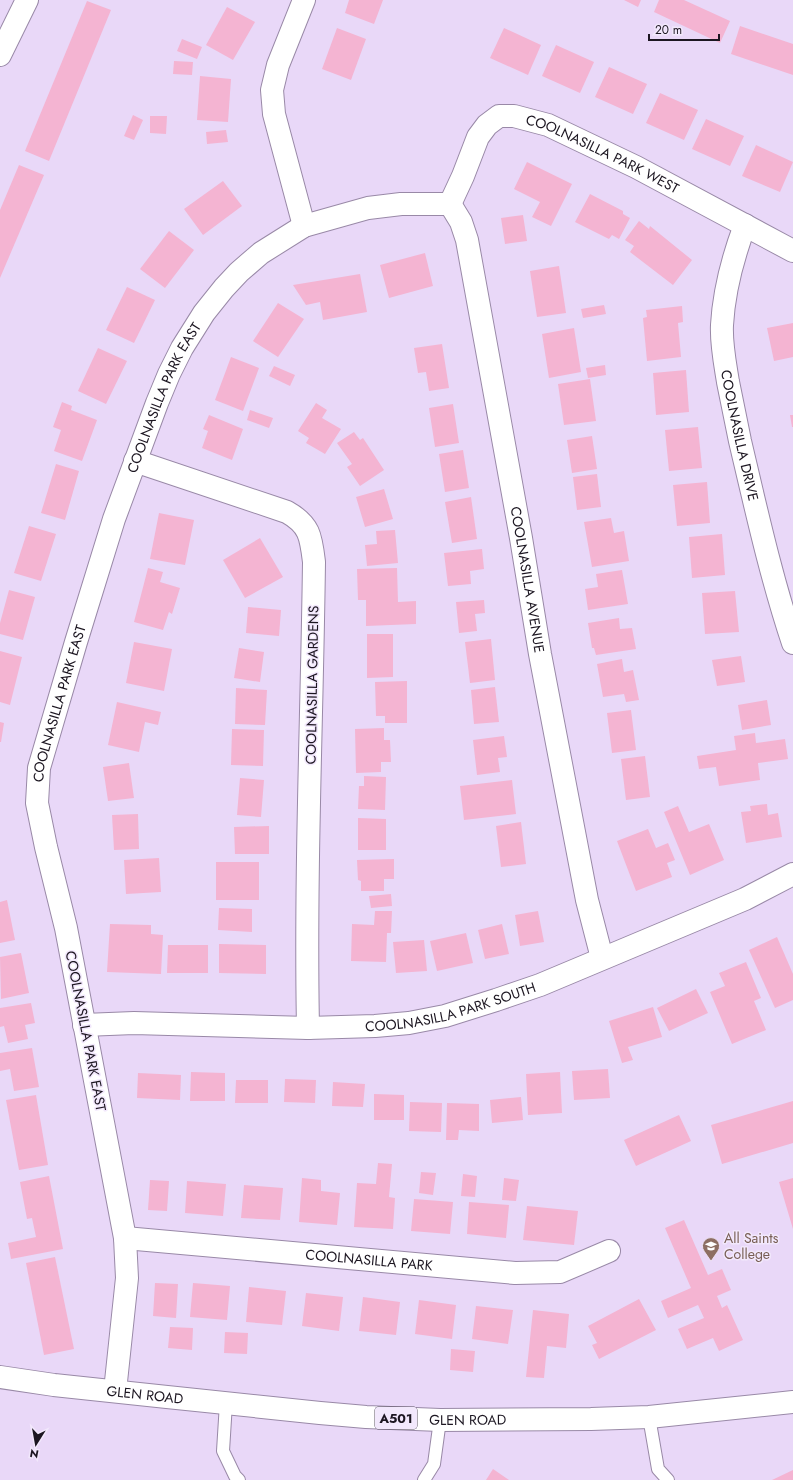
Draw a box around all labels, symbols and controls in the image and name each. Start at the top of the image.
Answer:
scale bar [649,16,719,42]
text: 20 m [655,21,682,39]
street label: COOLNASILLA PARK WEST [524,110,683,198]
street label: COOLNASILLA PARK EAST [122,318,206,476]
street label: COOLNASILLA DRIVE [716,368,764,503]
street label: COOLNASILLA AVENUE [505,505,550,654]
street label: COOLNASILLA GARDENS [301,605,323,765]
street label: COOLNASILLA PARK EAST [28,622,91,783]
street label: COOLNASILLA PARK EAST [61,949,111,1113]
street label: COOLNASILLA PARK SOUTH [365,977,538,1036]
place label: All Saints College [724,1228,779,1264]
school or university icon: All Saints College [701,1236,721,1261]
street label: COOLNASILLA PARK [305,1244,433,1276]
street label: GLEN ROAD [105,1381,184,1409]
road number: A501 [375,1407,417,1429]
street label: GLEN ROAD [429,1410,506,1430]
north arrow [16,1424,56,1464]
text: N [28,1445,40,1463]

